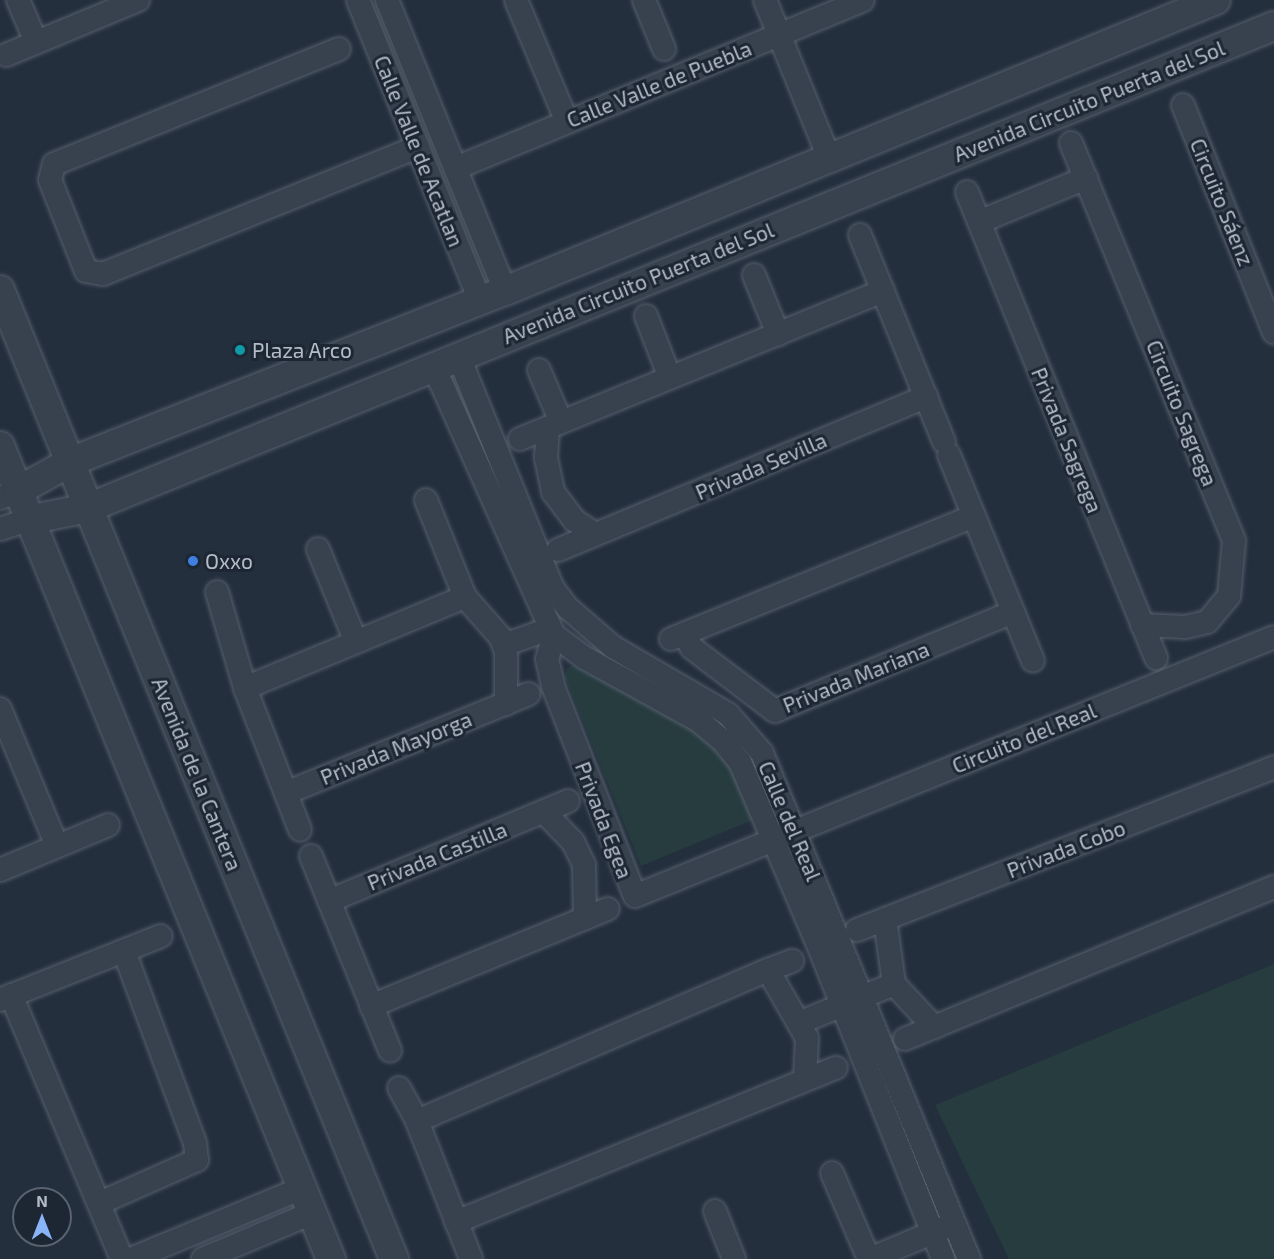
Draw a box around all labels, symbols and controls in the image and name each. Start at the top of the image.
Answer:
street label: Calle Valle de Puebla [563,35,755,133]
street label: Avenida Circuito Puerta del Sol [950,35,1228,167]
street label: Calle Valle de Acatlan [369,51,469,251]
street label: Circuito Sáenz [1185,135,1259,269]
street label: Avenida Circuito Puerta del Sol [499,217,777,349]
street label: Circuito Sagrega [1141,336,1223,490]
place label: Plaza Arco [252,337,352,363]
marker: Plaza Arco [233,343,247,357]
street label: Privada Sagrega [1026,364,1108,516]
street label: Privada Sevilla [692,427,830,505]
place label: Oxxo [205,548,253,574]
marker: Oxxo [186,554,200,568]
street label: Privada Mariana [779,636,933,718]
street label: Avenida de la Cantera [147,674,247,874]
street label: Circuito del Real [948,698,1100,778]
street label: Privada Mayorga [317,706,475,790]
street label: Calle del Real [753,757,827,885]
street label: Privada Egea [570,758,638,882]
street label: Privada Cobo [1003,815,1129,883]
street label: Privada Castilla [364,817,510,895]
north arrow [12,1187,72,1247]
text: N [36,1191,48,1210]

